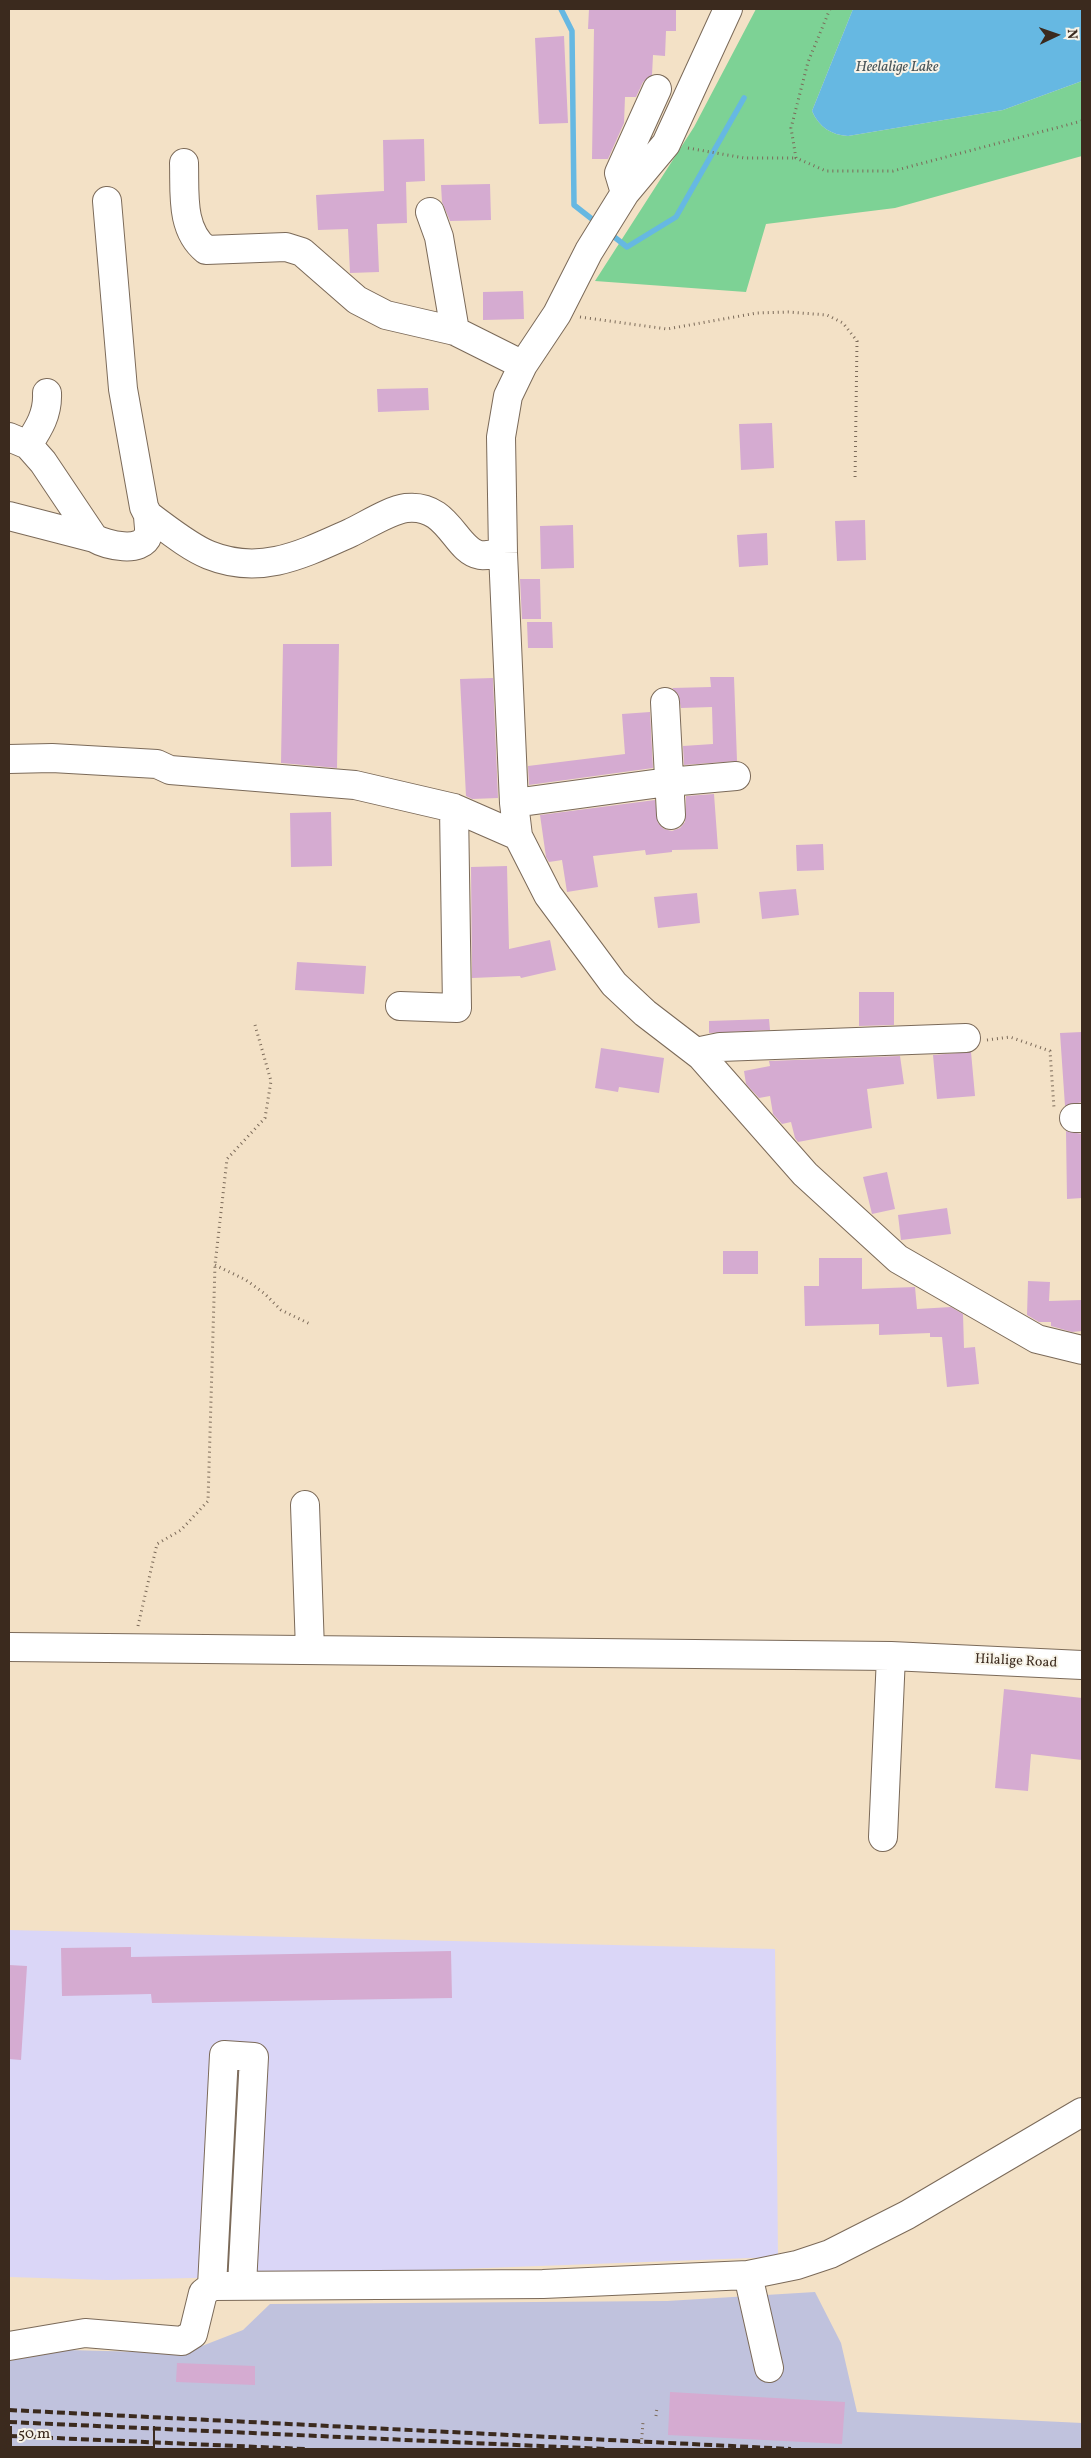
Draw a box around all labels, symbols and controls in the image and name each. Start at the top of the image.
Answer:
north arrow [1031,10,1081,60]
text: N [1062,29,1081,40]
water label: Heelalige Lake [856,59,938,77]
street label: Hilalige Road [974,1651,1058,1673]
scale bar [12,2416,158,2448]
text: 50 m [18,2424,50,2445]

